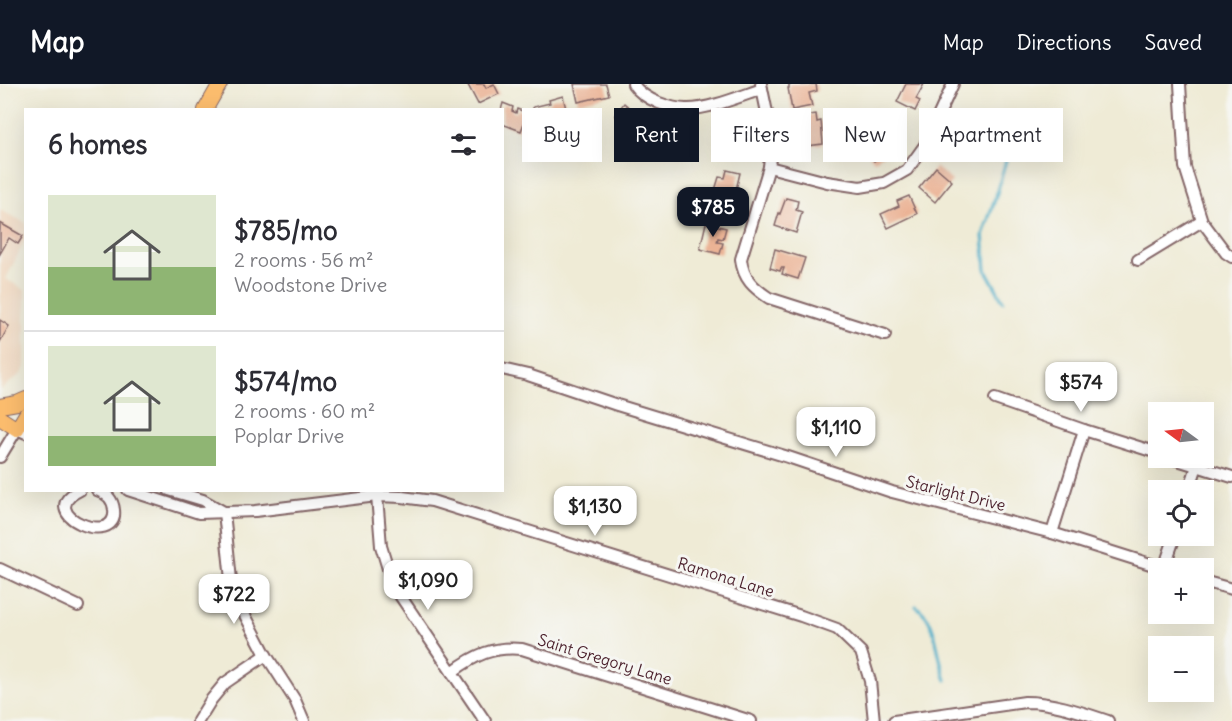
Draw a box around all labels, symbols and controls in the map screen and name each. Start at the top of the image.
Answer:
text: Map [30,24,84,60]
text: Map [943,29,984,56]
text: Directions [1017,29,1111,56]
text: Saved [1144,29,1202,56]
chip: Buy [522,108,602,162]
chip: Rent [614,108,699,162]
chip: Filters [711,108,811,162]
chip: New [823,108,907,162]
chip: Apartment [919,108,1063,162]
text: 6 homes [48,128,147,161]
icon: filters [447,128,480,161]
pin: $785 [677,187,749,238]
text: $785 [691,194,735,219]
text: $785/mo [234,214,338,247]
icon: home [96,219,168,291]
text: 2 rooms · 56 m² [234,247,374,272]
text: Woodstone Drive [234,272,387,297]
pin: $574 [1045,362,1117,413]
text: $574/mo [234,365,337,398]
text: $574 [1059,369,1103,394]
icon: home [96,370,168,442]
text: 2 rooms · 60 m² [234,398,375,423]
north arrow [1148,402,1214,468]
map controls [1148,402,1214,702]
pin: $1,110 [787,407,885,458]
text: $1,110 [810,414,862,439]
text: Poplar Drive [234,423,344,448]
street label: Starlight Drive [904,471,1008,515]
button: locate [1148,480,1214,546]
pin: $1,130 [546,486,644,537]
text: $1,130 [568,493,622,518]
street label: Ramona Lane [675,553,777,601]
button: + [1148,558,1214,624]
pin: $1,090 [379,560,477,611]
text: $1,090 [398,567,458,592]
pin: $722 [198,574,270,625]
text: $722 [213,581,255,606]
street label: Saint Gregory Lane [536,629,674,689]
button: − [1148,636,1214,702]

